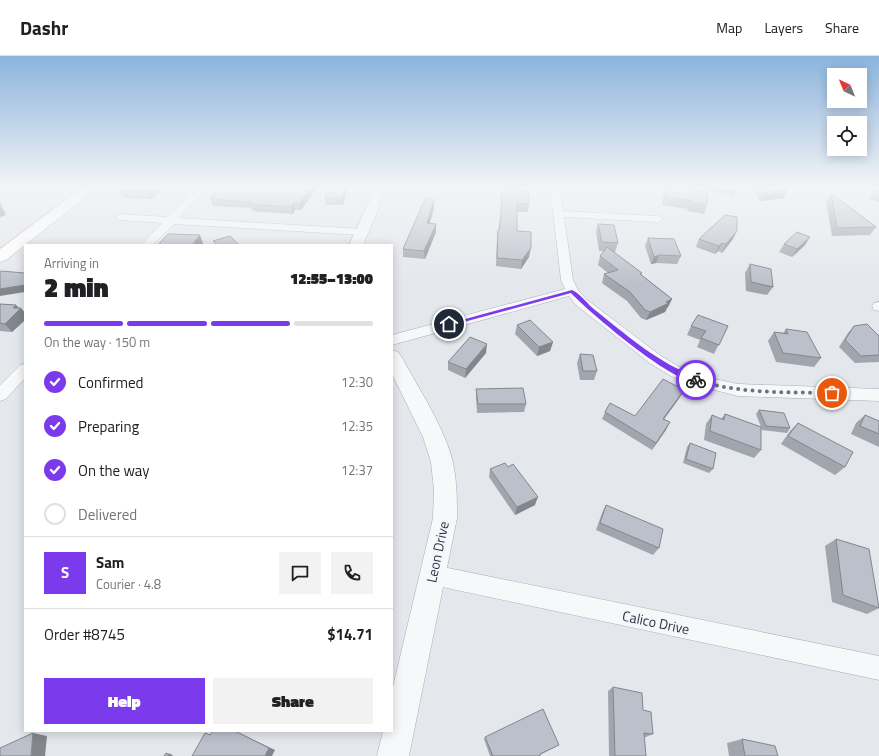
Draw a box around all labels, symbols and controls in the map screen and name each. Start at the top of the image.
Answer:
text: Dashr [20,13,68,42]
text: Map [716,17,742,38]
text: Layers [764,17,803,38]
text: Share [825,17,859,38]
north arrow [827,68,867,108]
map controls [827,68,867,156]
button: locate [827,116,867,156]
text: Arriving in [44,253,99,273]
text: 12:55–13:00 [290,267,373,290]
text: 2 min [44,268,109,307]
pin [432,307,466,341]
icon: home [438,313,460,335]
text: On the way · 150 m [44,332,150,352]
courier [676,360,716,400]
icon: bike [685,369,707,391]
icon: check [44,371,66,393]
text: Confirmed [78,371,143,394]
text: 12:30 [341,372,373,392]
pin [815,376,849,410]
icon: bag [821,382,843,404]
icon: check [44,415,66,437]
text: Preparing [78,415,139,438]
text: 12:35 [341,416,373,436]
icon: check [44,459,66,481]
text: On the way [78,459,150,482]
text: 12:37 [341,460,373,480]
text: Delivered [78,503,137,526]
street label: Leon Drive [420,519,454,585]
text: Sam [96,551,124,574]
button: chat [279,552,321,594]
button: phone [331,552,373,594]
text: S [61,561,69,584]
text: Courier · 4.8 [96,574,161,594]
street label: Calico Drive [621,605,691,639]
text: Order #8745 [44,623,125,646]
text: $14.71 [327,623,373,646]
button: Help [44,678,205,724]
button: Share [213,678,373,724]

